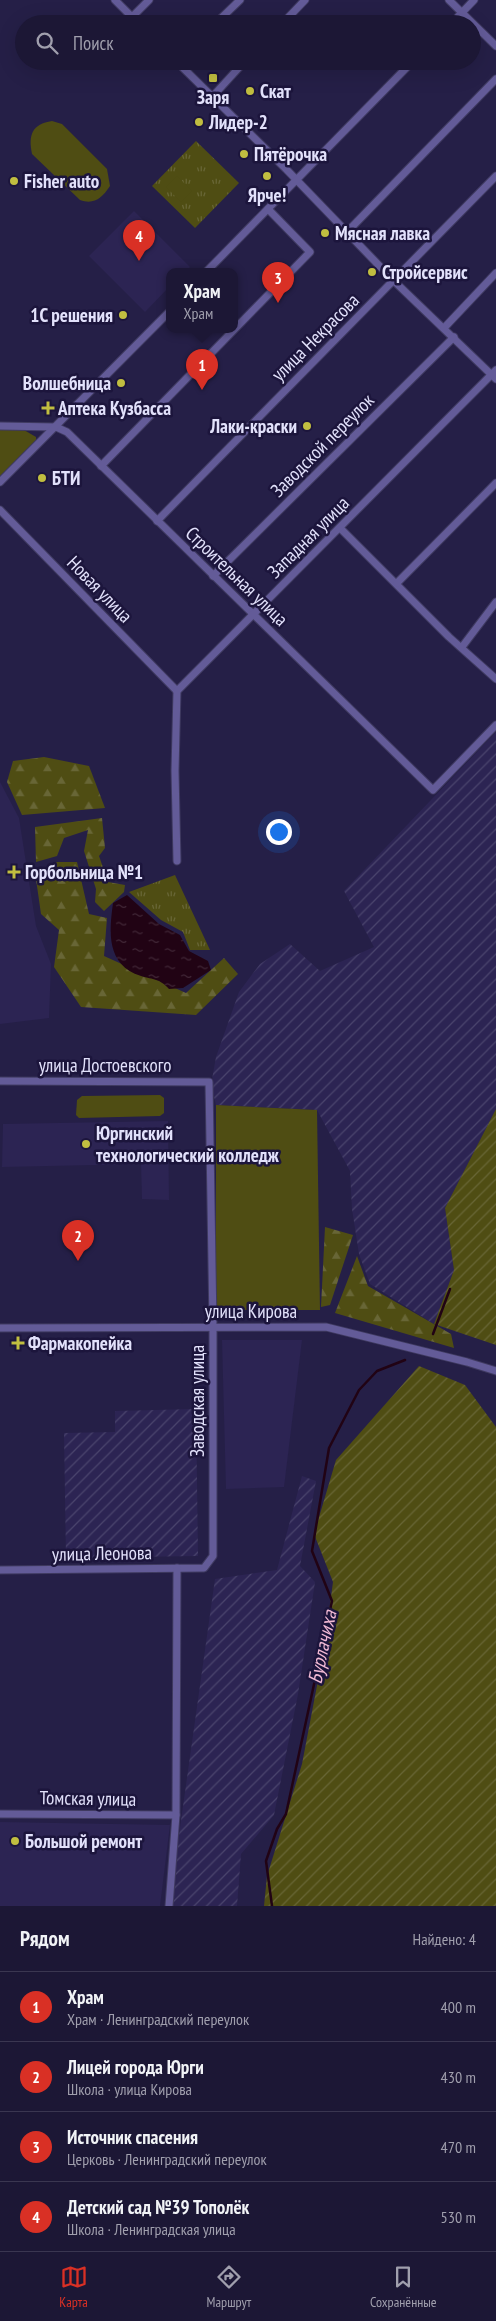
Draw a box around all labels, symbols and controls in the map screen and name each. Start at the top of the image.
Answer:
search box [15,15,481,70]
icon: search [33,29,61,57]
text: Поиск [73,31,114,55]
marker: Заря [207,72,219,84]
place label: Скат [260,79,291,103]
place label: Заря [197,85,229,109]
marker: Скат [244,85,256,97]
place label: Лидер-2 [208,110,268,134]
marker: Лидер-2 [193,116,205,128]
place label: Пятёрочка [254,142,327,166]
marker: Пятёрочка [238,148,250,160]
place label: Fisher auto [24,169,99,193]
marker: Ярче! [261,170,273,182]
marker: Fisher auto [8,175,20,187]
place label: Ярче! [248,183,287,207]
pin: 4 [123,220,155,261]
place label: Мясная лавка [335,221,430,245]
marker: Мясная лавка [319,227,331,239]
place label: Стройсервис [382,260,468,284]
pin: 3 [262,262,294,303]
marker: Стройсервис [366,266,378,278]
popup [166,268,238,333]
text: Храм [184,279,220,303]
street label: улица Некрасова [266,288,364,386]
place label: 1С решения [30,303,113,327]
text: Храм [184,303,213,323]
marker: 1С решения [117,309,129,321]
pin: 1 [186,349,218,390]
place label: Волшебница [23,371,111,395]
marker: Волшебница [115,377,127,389]
street label: Заводской переулок [265,388,379,502]
place label: Аптека Кузбасса [57,396,171,420]
marker: Аптека Кузбасса [42,402,54,414]
place label: Лаки-краски [209,414,297,438]
marker: Лаки-краски [301,420,313,432]
place label: БТИ [52,466,80,490]
marker: БТИ [36,472,48,484]
street label: Западная улица [262,491,354,583]
street label: Строительная улица [181,521,293,631]
street label: Новая улица [62,550,138,628]
your location [266,819,292,845]
place label: Горбольница №1 [25,860,143,884]
marker: Горбольница №1 [7,865,21,879]
street label: улица Достоевского [39,1053,171,1077]
place label: Юргинский технологический колледж [96,1121,280,1167]
marker: Юргинский технологический колледж [80,1138,92,1150]
pin: 2 [62,1220,94,1261]
street label: улица Кирова [205,1299,297,1323]
place label: Фармакопейка [28,1331,132,1355]
marker: Фармакопейка [12,1337,24,1349]
street label: Заводская улица [185,1345,209,1457]
street label: улица Леонова [52,1540,152,1566]
water label: Бурлачиха [302,1607,343,1686]
street label: Томская улица [39,1785,137,1811]
place label: Большой ремонт [25,1829,142,1853]
marker: Большой ремонт [9,1835,21,1847]
text: Рядом [20,1925,70,1952]
text: Найдено: 4 [413,1929,476,1949]
text: Храм [67,1985,104,2009]
text: 1 [32,1997,40,2017]
text: 400 m [441,1997,476,2017]
text: Храм · Ленинградский переулок [67,2009,249,2029]
text: Лицей города Юрги [67,2055,204,2079]
text: 2 [32,2067,40,2087]
text: 430 m [441,2067,476,2087]
text: Школа · улица Кирова [67,2079,192,2099]
text: Источник спасения [67,2125,198,2149]
text: 3 [32,2137,40,2157]
text: 470 m [441,2137,476,2157]
text: Церковь · Ленинградский переулок [67,2149,267,2169]
text: Детский сад №39 Тополёк [67,2195,249,2219]
text: 4 [32,2207,40,2227]
text: 530 m [441,2207,476,2227]
text: Школа · Ленинградская улица [67,2219,236,2239]
tab: Карта [59,2263,88,2311]
tab: Маршрут [207,2263,251,2311]
tab: Сохранённые [370,2263,437,2311]

